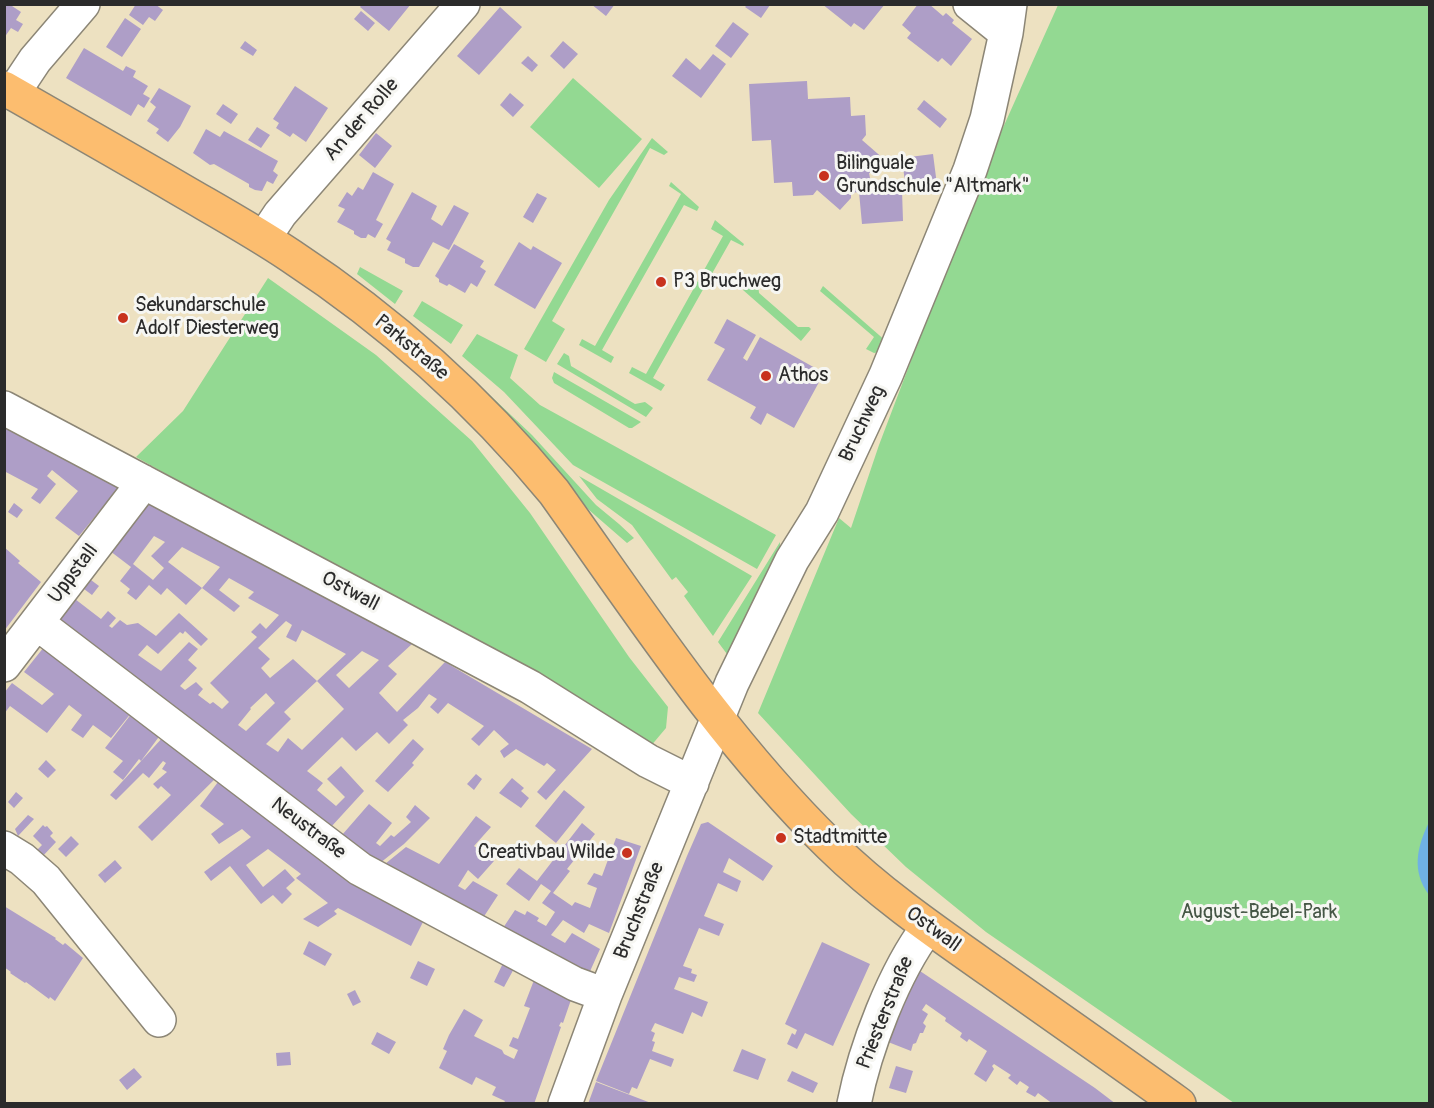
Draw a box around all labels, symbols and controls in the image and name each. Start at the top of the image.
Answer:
street label: An der Rolle [320,74,404,166]
place label: Bilinguale Grundschule "Altmark" [836,152,1030,199]
marker: Bilinguale Grundschule "Altmark" [817,169,831,183]
place label: P3 Bruchweg [673,270,781,294]
marker: P3 Bruchweg [654,275,668,289]
place label: Sekundarschule Adolf Diesterweg [135,294,279,341]
street label: Parkstraße [369,310,453,386]
marker: Sekundarschule Adolf Diesterweg [116,311,130,325]
place label: Athos [778,364,828,388]
marker: Athos [759,369,773,383]
street label: Bruchweg [835,382,891,466]
street label: Uppstall [44,540,104,608]
street label: Ostwall [317,567,383,617]
street label: Neustraße [266,793,350,865]
place label: Stadtmitte [793,826,887,850]
marker: Stadtmitte [774,831,788,845]
place label: Creativbau Wilde [478,841,615,865]
marker: Creativbau Wilde [620,846,634,860]
street label: Bruchstraße [610,859,670,963]
park label: August-Bebel-Park [1181,901,1337,925]
street label: Ostwall [901,902,965,958]
street label: Priesterstraße [853,953,919,1073]

